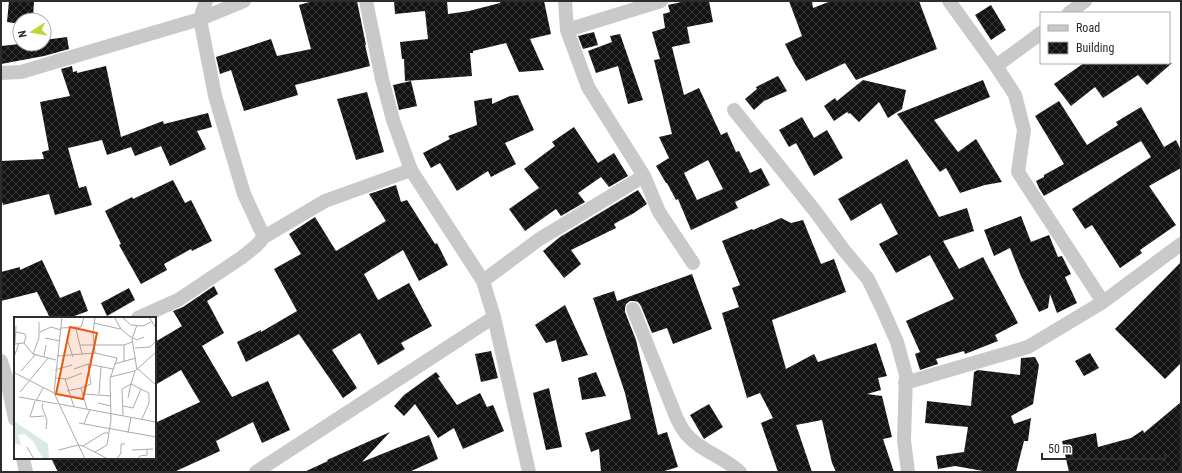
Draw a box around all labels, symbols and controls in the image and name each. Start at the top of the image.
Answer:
north arrow [12,12,52,52]
legend [1040,12,1170,64]
text: Road [1076,21,1100,35]
text: N [16,29,30,39]
text: Building [1076,41,1114,55]
inset map [14,317,156,459]
scale bar [1042,435,1165,461]
text: 50 m [1048,442,1072,456]

